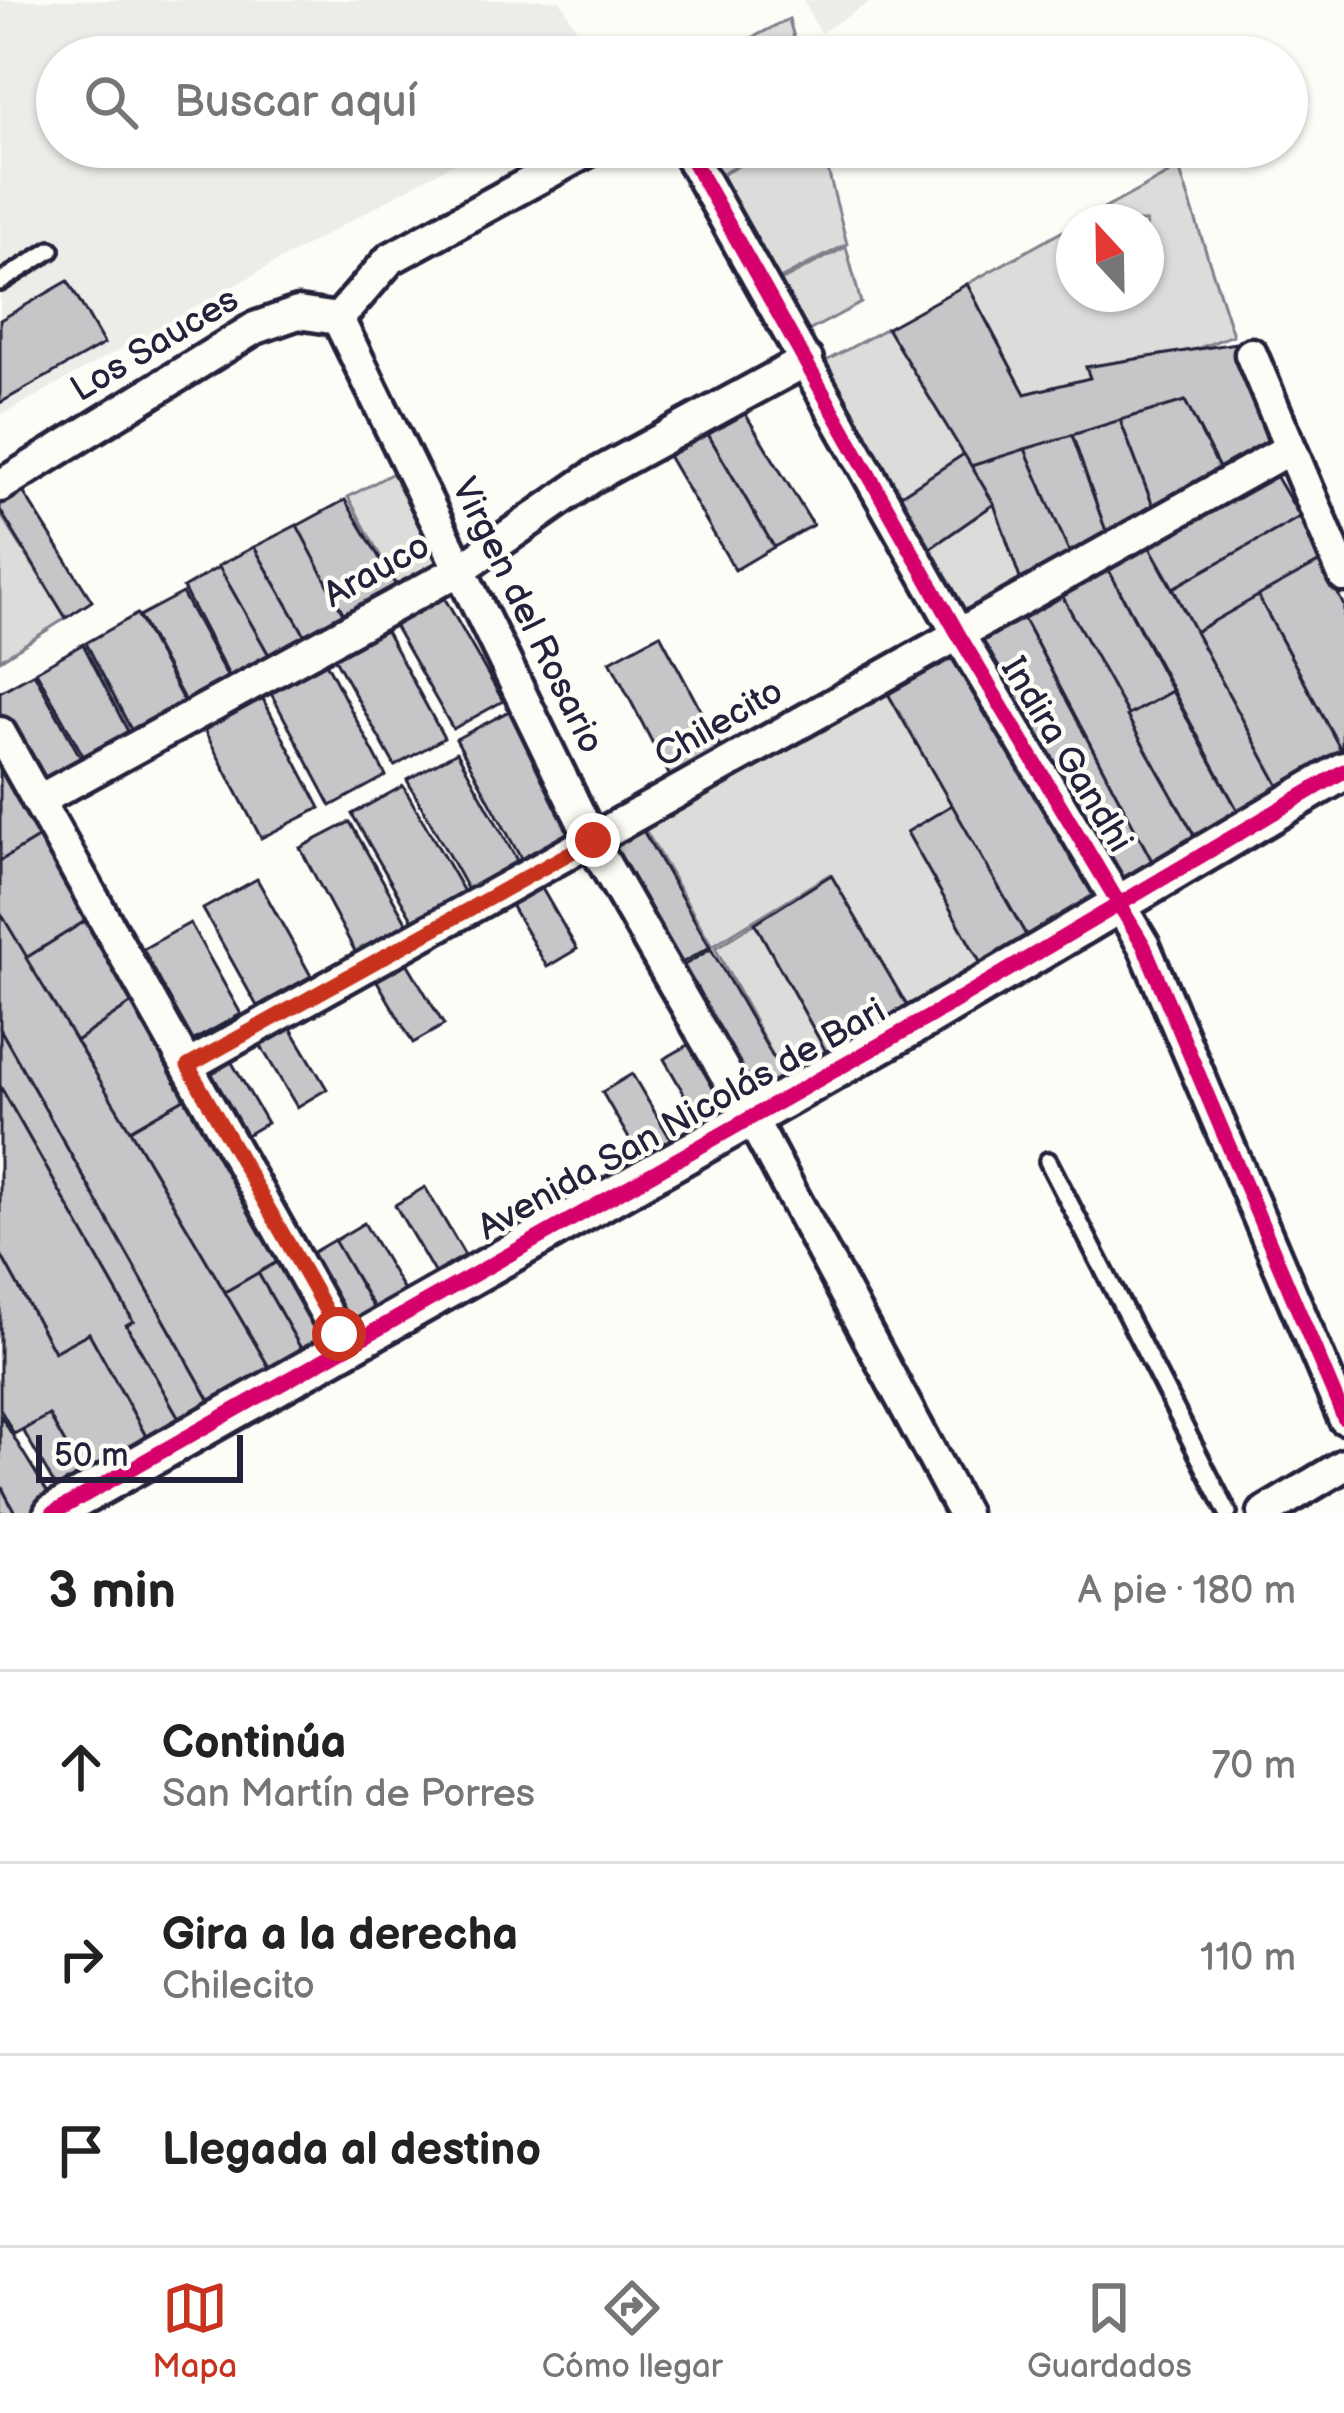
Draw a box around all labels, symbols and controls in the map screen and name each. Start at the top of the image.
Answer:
search box [36,36,1308,168]
icon: search [78,69,144,135]
text: Buscar aquí [174,75,417,130]
north arrow [1056,204,1164,312]
street label: Los Sauces [64,278,246,412]
street label: Virgen del Rosario [442,471,612,761]
street label: Arauco [317,524,437,618]
street label: Indira Gandhi [991,650,1141,860]
street label: Chilecito [647,670,791,778]
route end [566,813,620,867]
street label: Avenida San Nicolás de Bari [471,990,893,1250]
route start [312,1307,366,1361]
scale bar [36,1429,243,1482]
text: 50 m [54,1436,129,1476]
text: 3 min [48,1561,176,1622]
text: A pie · 180 m [1078,1568,1296,1615]
text: Continúa [162,1716,346,1771]
icon: ahead [48,1734,114,1800]
text: 70 m [1211,1743,1296,1790]
text: San Martín de Porres [162,1771,535,1818]
text: Gira a la derecha [162,1908,518,1963]
icon: right [48,1926,114,1992]
text: 110 m [1200,1935,1296,1982]
text: Chilecito [162,1963,315,2010]
icon: arrive [48,2118,114,2184]
text: Llegada al destino [162,2123,541,2178]
tab: Mapa [152,2275,237,2387]
tab: Cómo llegar [542,2275,723,2387]
tab: Guardados [1027,2275,1192,2387]

